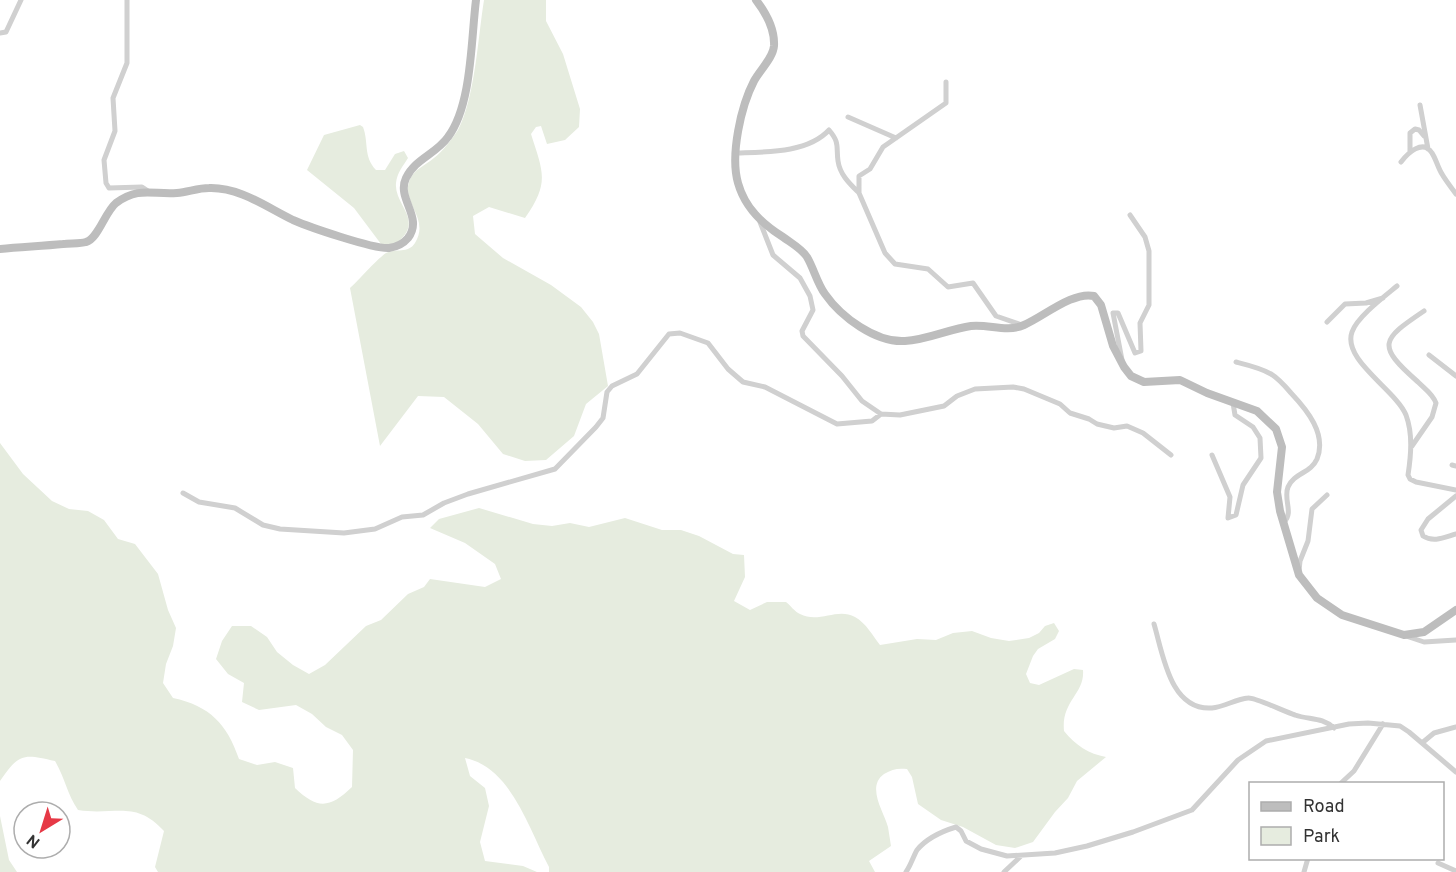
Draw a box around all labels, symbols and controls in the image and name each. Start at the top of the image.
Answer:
legend [1249,782,1444,860]
text: Road [1303,796,1345,819]
north arrow [12,800,72,860]
text: Park [1303,826,1340,849]
text: N [23,829,45,852]

